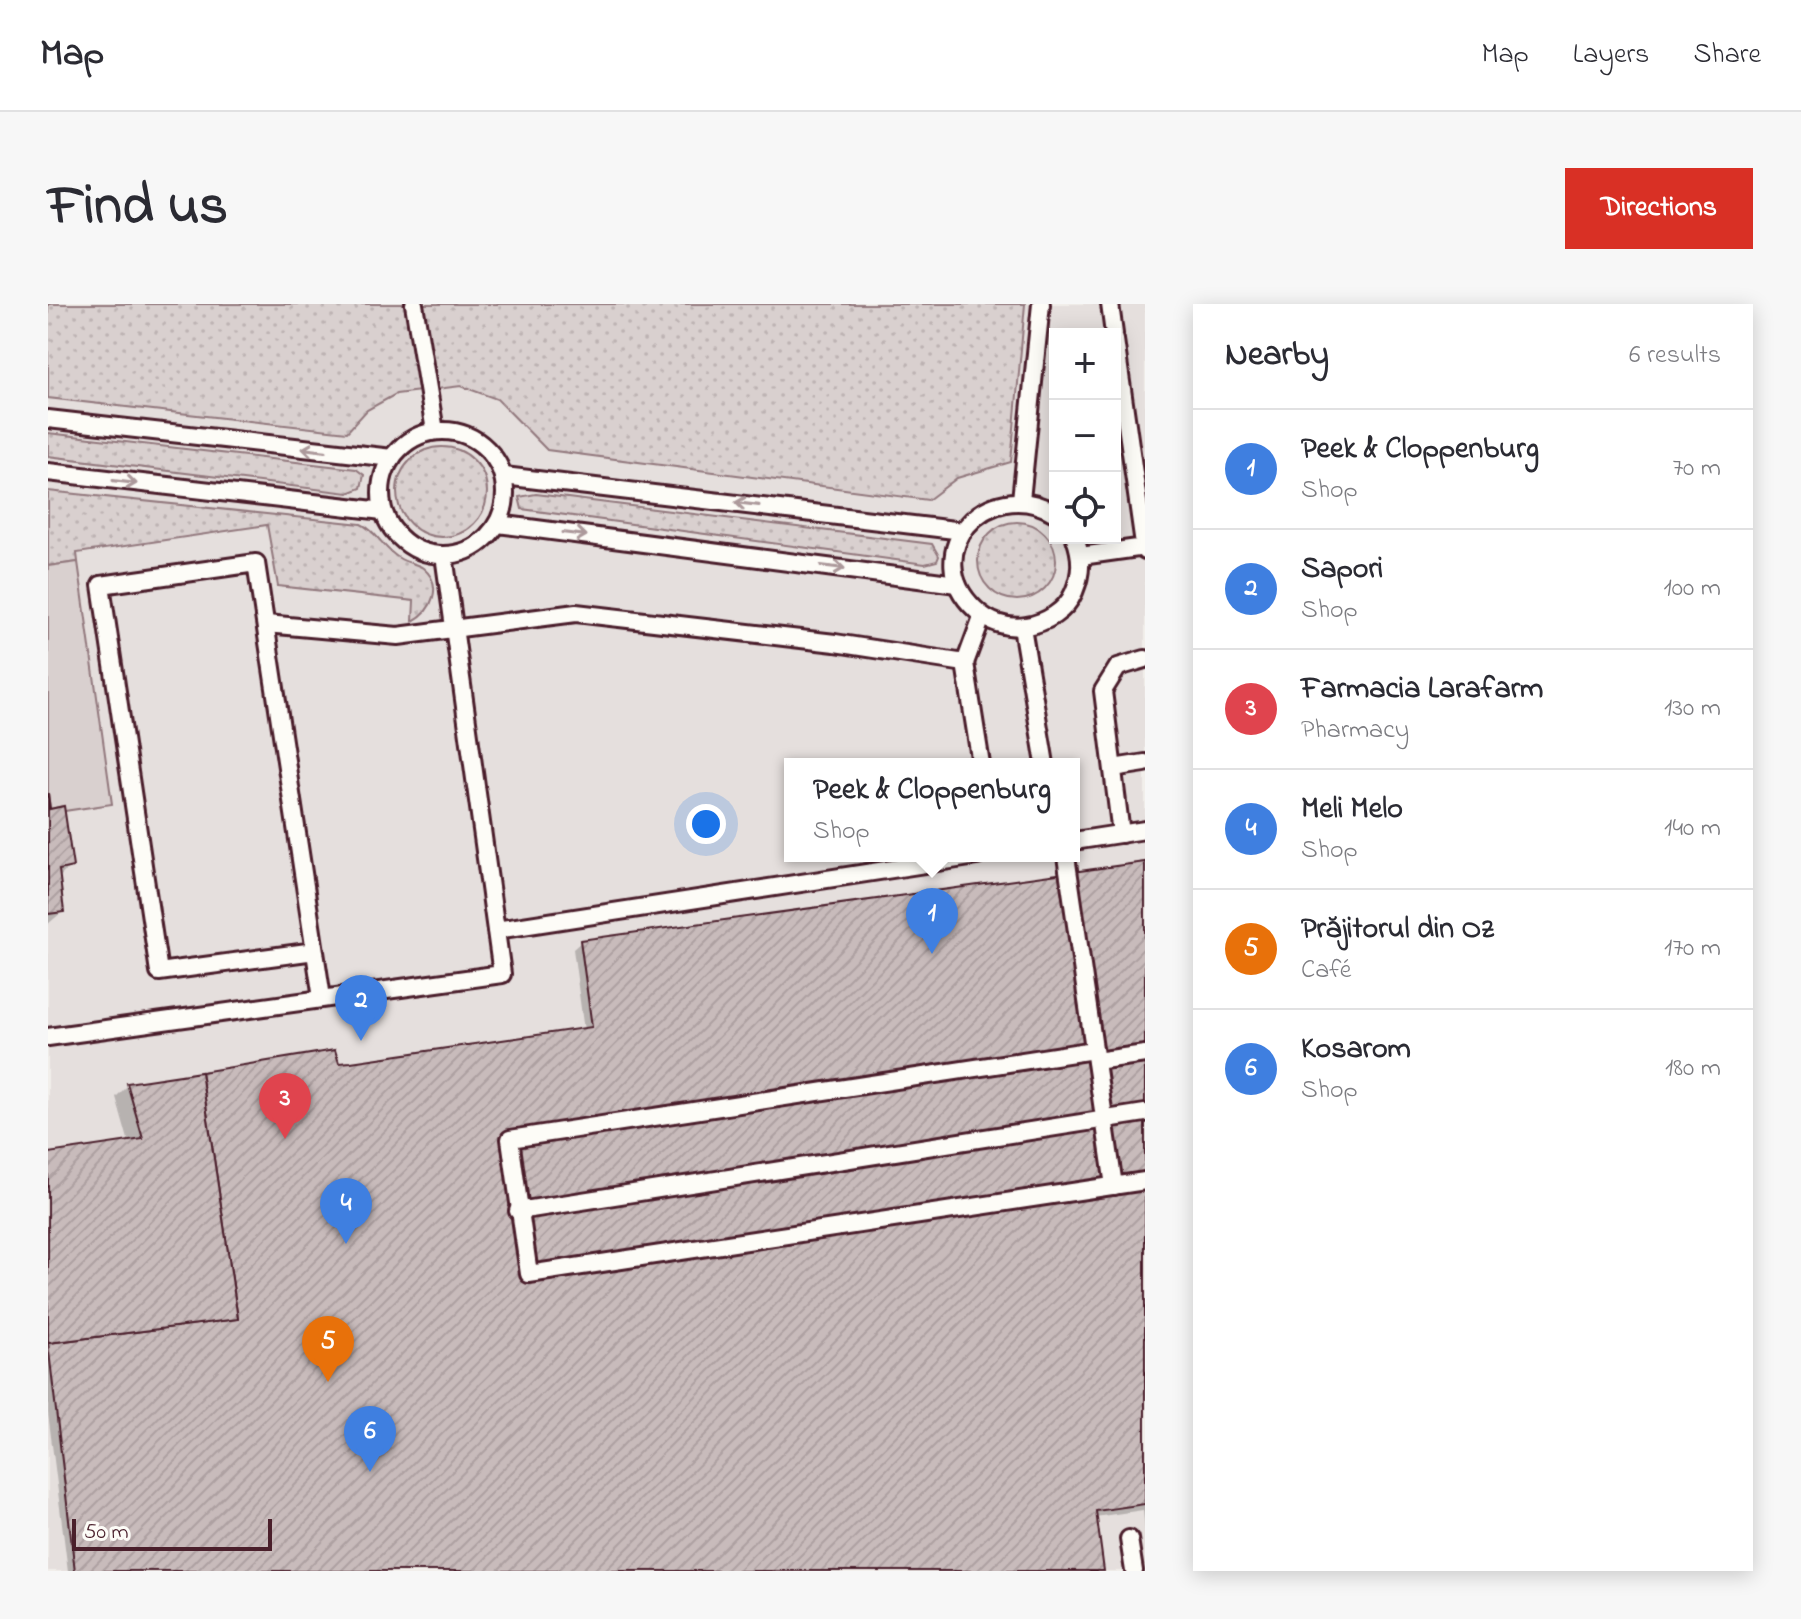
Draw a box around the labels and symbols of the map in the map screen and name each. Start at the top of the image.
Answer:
one-way arrow [301,443,328,458]
one-way arrow [112,475,138,490]
one-way arrow [735,496,760,511]
one-way arrow [561,526,588,541]
one-way arrow [820,560,845,575]
your location [686,804,726,844]
pin: 1 [906,888,958,954]
pin: 2 [335,975,387,1041]
pin: 3 [259,1073,311,1139]
pin: 4 [320,1178,372,1244]
pin: 5 [302,1316,354,1382]
pin: 6 [344,1406,396,1472]
scale bar [72,1515,272,1551]

